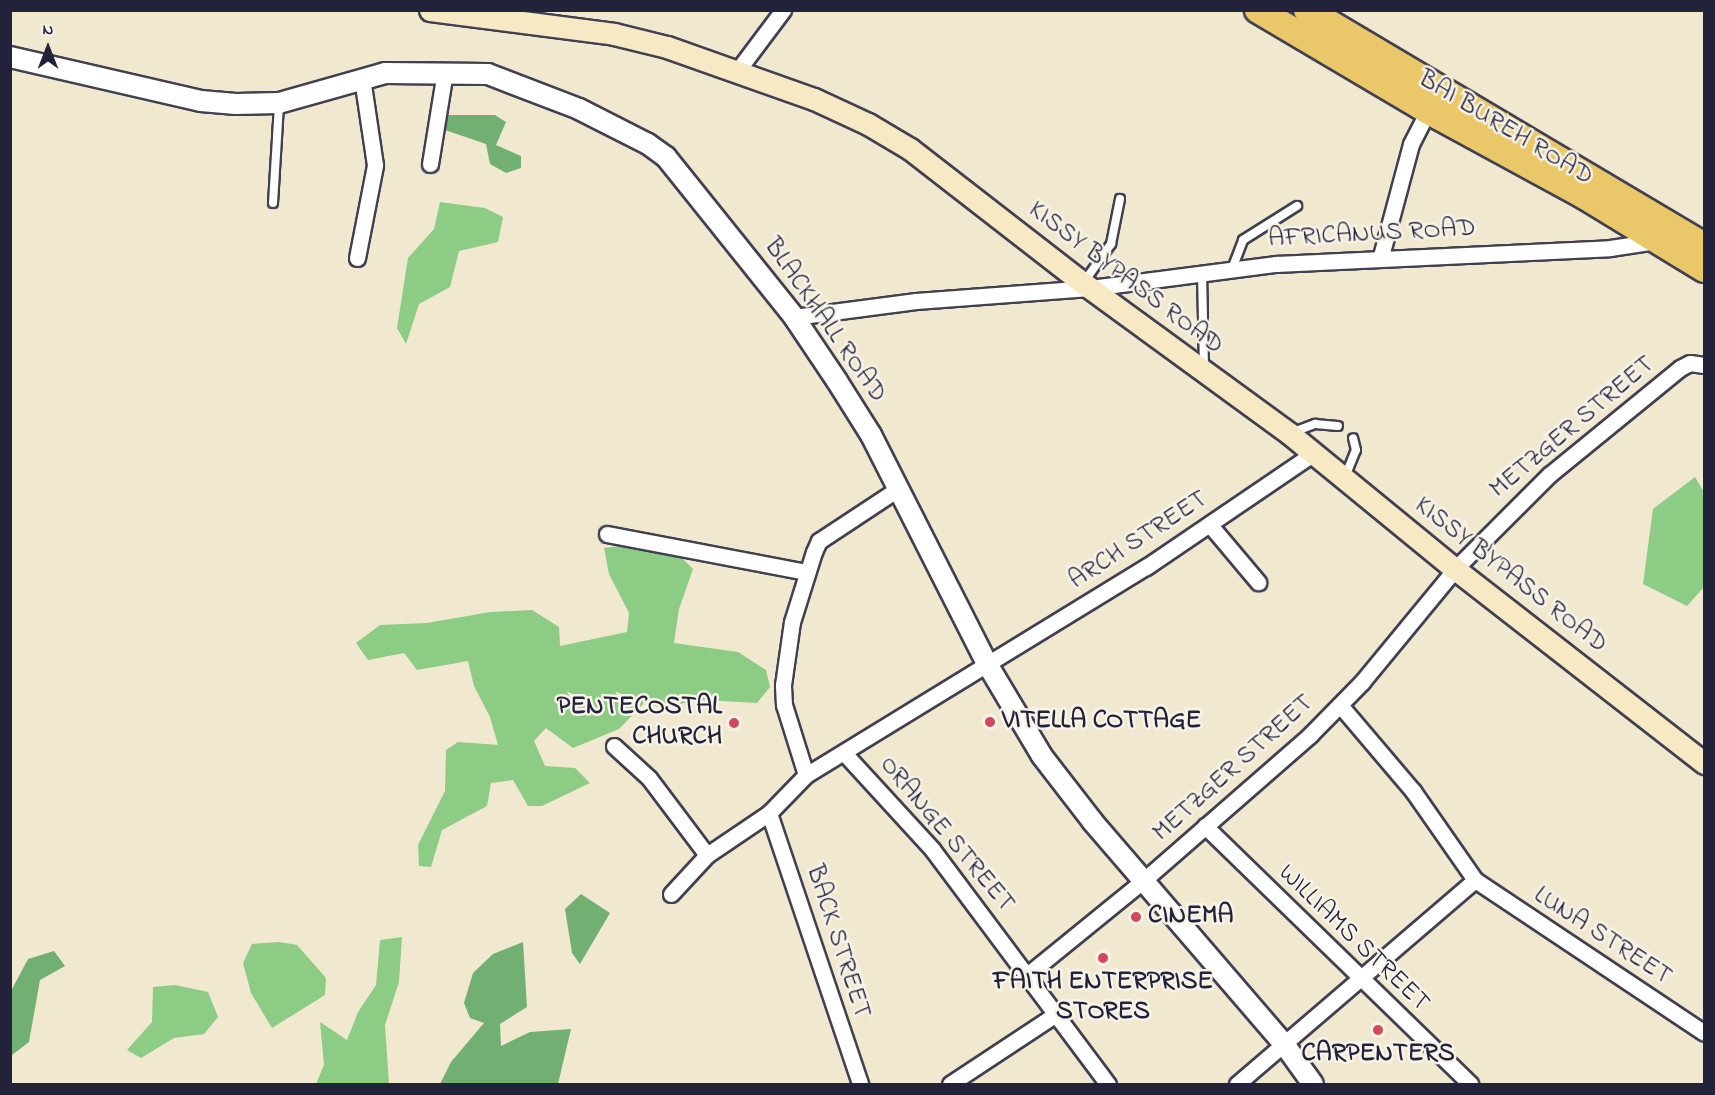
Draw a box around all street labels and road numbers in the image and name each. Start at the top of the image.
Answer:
street label: BAI BUREH ROAD [1412,64,1598,194]
street label: KISSY BYPASS ROAD [1021,195,1229,363]
street label: AFRICANUS ROAD [1268,214,1476,256]
street label: BLACKHALL ROAD [756,233,892,409]
street label: METZGER STREET [1484,350,1662,506]
street label: ARCH STREET [1064,485,1214,597]
street label: KISSY BYPASS ROAD [1407,491,1613,661]
street label: METZGER STREET [1147,689,1321,849]
street label: ORANGE STREET [872,751,1020,919]
street label: WILLIAMS STREET [1271,859,1435,1019]
street label: BACK STREET [798,861,876,1023]
street label: LUNA STREET [1527,881,1677,993]

